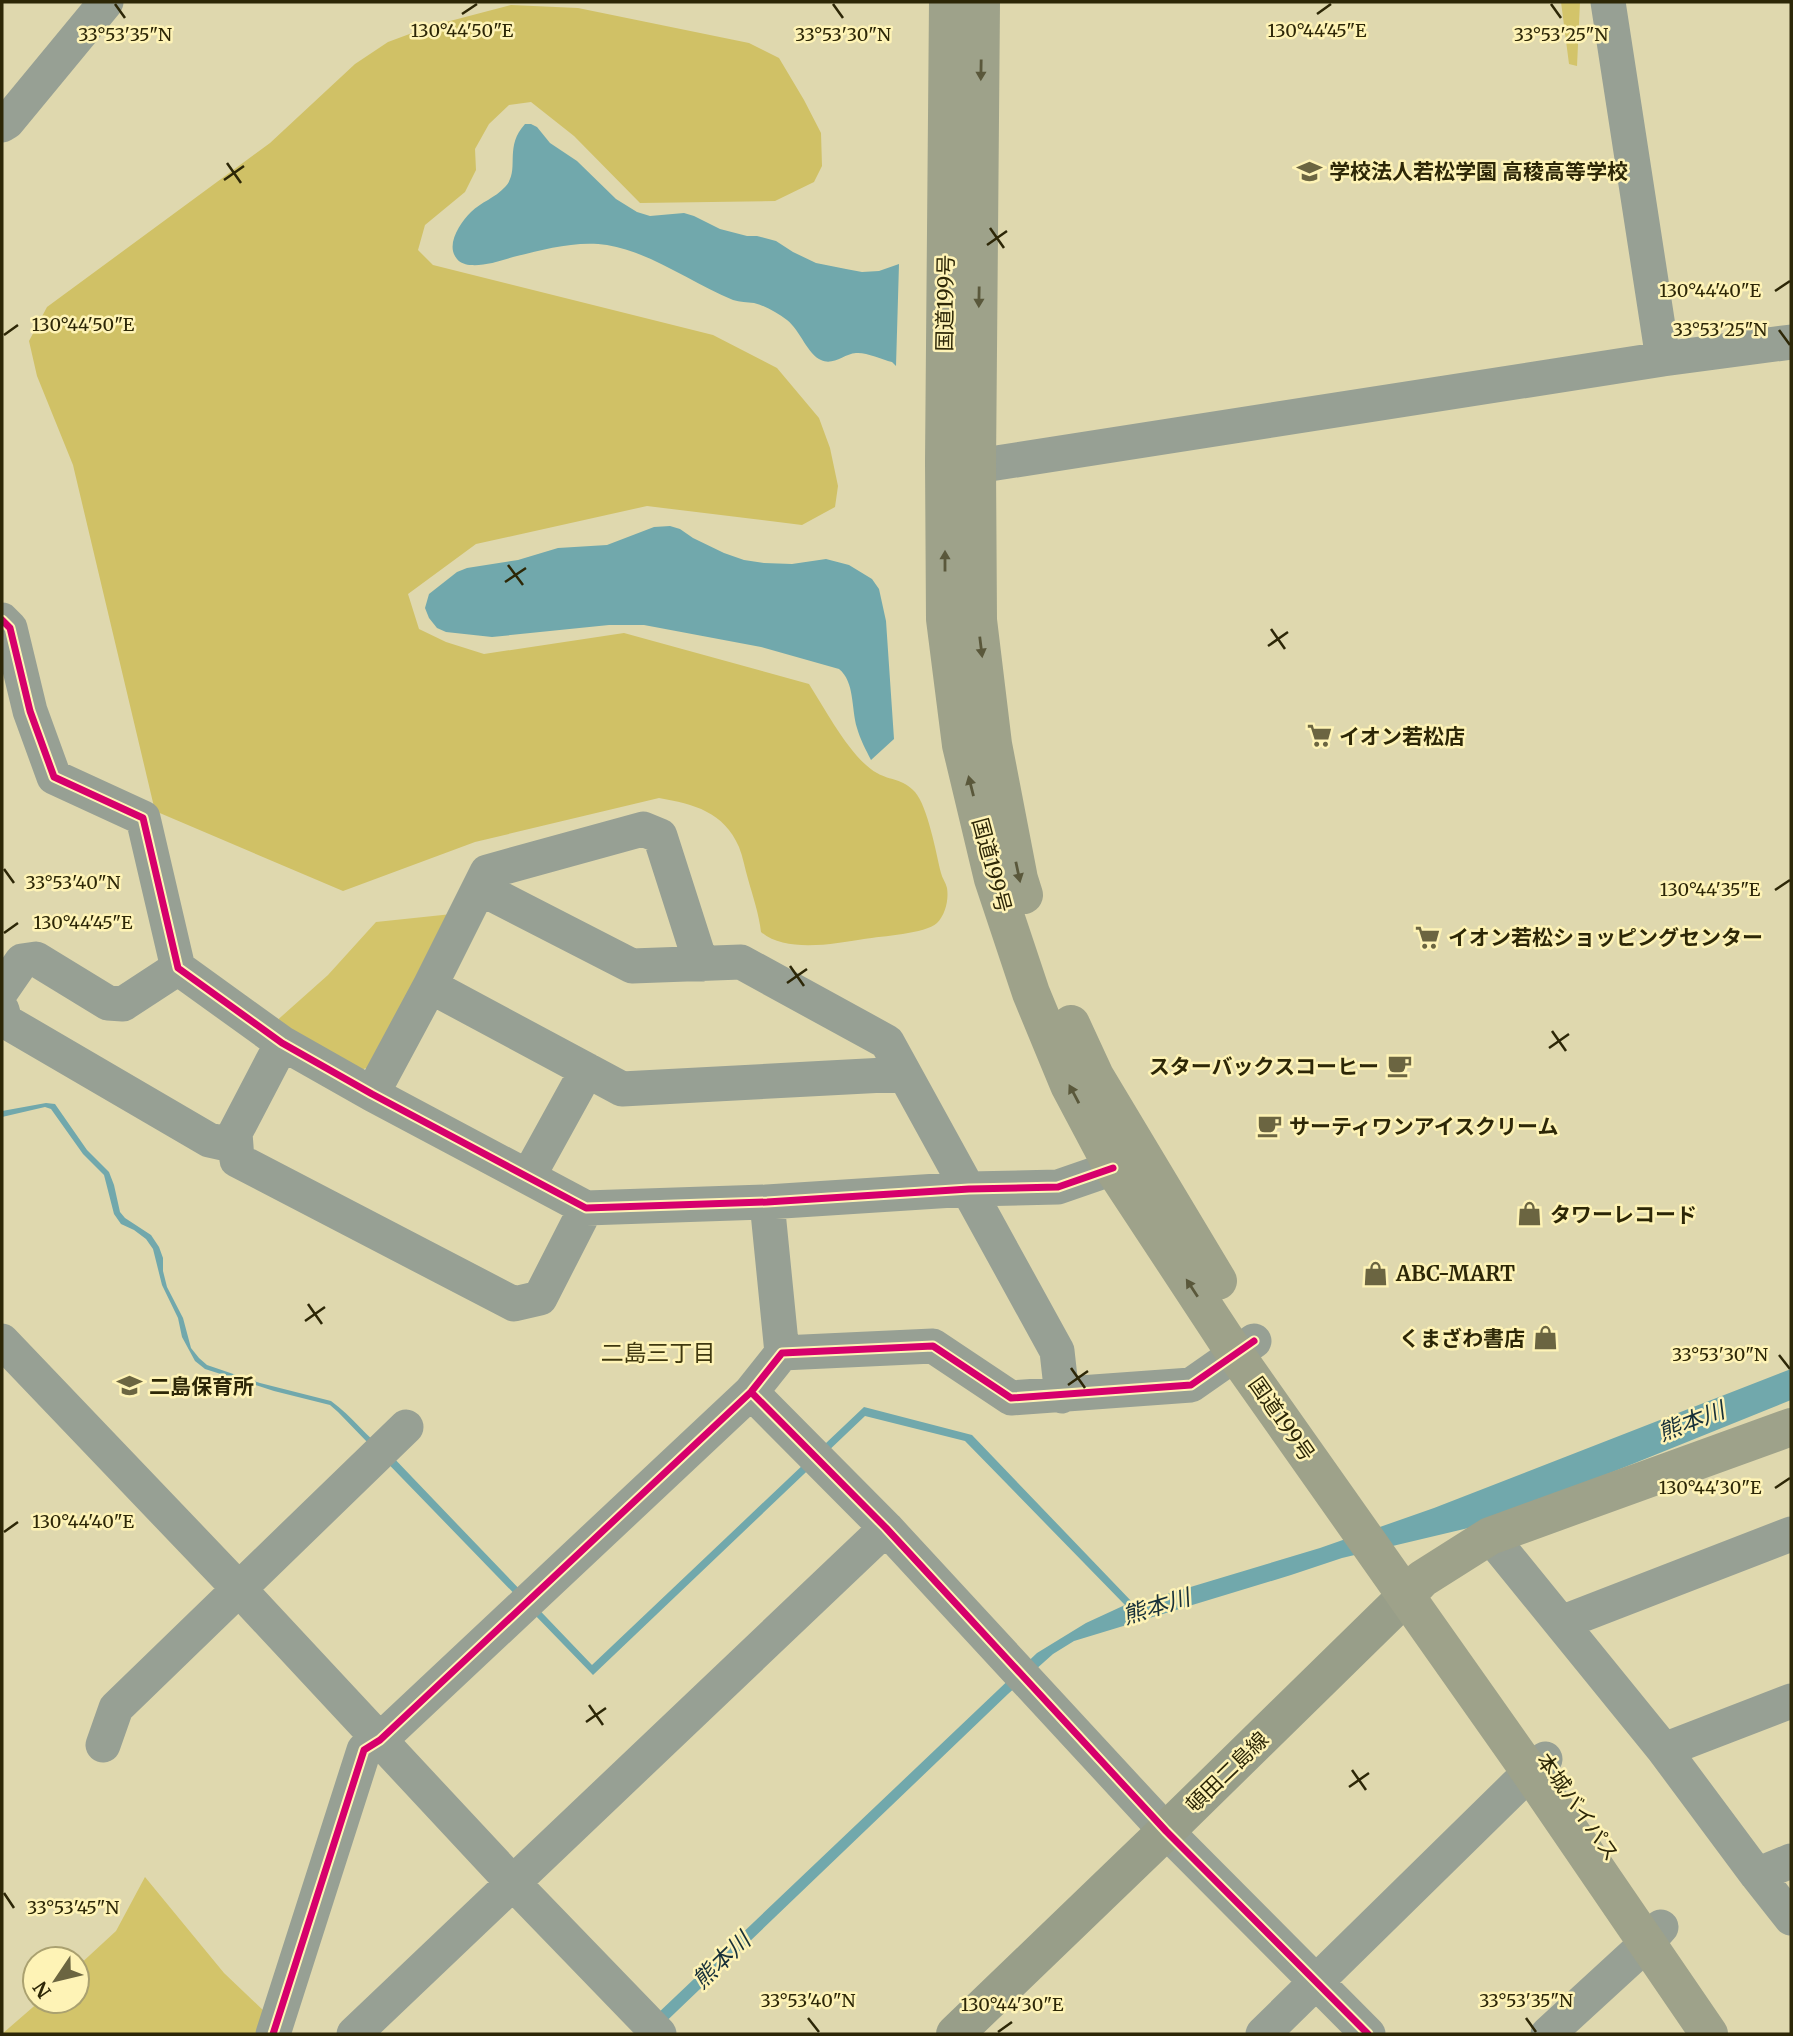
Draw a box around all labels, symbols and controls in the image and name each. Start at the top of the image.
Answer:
text: 130°44'50"E [411,19,514,42]
text: 130°44'45"E [1268,19,1367,42]
text: 33°53'35"N [78,23,172,46]
text: 33°53'30"N [795,23,891,46]
text: 33°53'25"N [1514,23,1608,46]
one-way arrow [975,59,987,81]
school or university icon: 学校法人若松学園 高稜高等学校 [1295,157,1323,185]
place label: 学校法人若松学園 高稜高等学校 [1329,158,1628,185]
street label: 国道199号 [931,254,959,352]
text: 130°44'40"E [1659,279,1761,302]
one-way arrow [973,287,985,309]
text: 130°44'50"E [32,313,135,336]
text: 33°53'25"N [1673,318,1767,341]
one-way arrow [939,549,951,571]
one-way arrow [976,636,987,658]
supermarket icon: イオン若松店 [1305,722,1333,750]
place label: イオン若松店 [1339,723,1465,750]
one-way arrow [965,775,976,797]
street label: 国道199号 [966,815,1018,915]
one-way arrow [1013,861,1024,883]
text: 33°53'40"N [26,871,121,894]
text: 130°44'35"E [1660,878,1761,901]
text: 130°44'45"E [34,911,133,934]
supermarket icon: イオン若松ショッピングセンター [1414,923,1442,951]
place label: イオン若松ショッピングセンター [1448,924,1763,951]
cafe icon: スターバックスコーヒー [1385,1052,1413,1080]
place label: スターバックスコーヒー [1149,1053,1379,1080]
one-way arrow [1068,1084,1080,1104]
cafe icon: サーティワンアイスクリーム [1255,1112,1283,1140]
place label: サーティワンアイスクリーム [1289,1113,1558,1140]
shop icon: タワーレコード [1516,1200,1544,1228]
place label: タワーレコード [1550,1201,1697,1228]
shop icon: ABC-MART [1362,1259,1390,1287]
place label: ABC-MART [1395,1260,1515,1287]
one-way arrow [1185,1279,1199,1297]
shop icon: くまざわ書店 [1531,1324,1559,1352]
place label: くまざわ書店 [1399,1325,1525,1352]
district label: 二島三丁目 [601,1338,716,1367]
text: 33°53'30"N [1672,1343,1768,1366]
school or university icon: 二島保育所 [115,1372,143,1400]
street label: 国道199号 [1243,1372,1321,1466]
place label: 二島保育所 [149,1373,254,1400]
water label: 熊本川 [1654,1394,1731,1447]
text: 130°44'30"E [1659,1476,1762,1499]
text: 130°44'40"E [32,1510,134,1533]
water label: 熊本川 [1119,1581,1196,1630]
street label: 頓田二島線 [1180,1726,1274,1818]
street label: 本城バイパス [1531,1748,1625,1866]
text: 33°53'45"N [27,1896,119,1919]
water label: 熊本川 [686,1924,758,1994]
north arrow [21,1945,91,2015]
text: N [28,1977,56,2003]
text: 33°53'40"N [761,1989,856,2012]
text: 33°53'35"N [1479,1989,1573,2012]
text: 130°44'30"E [961,1993,1064,2016]

